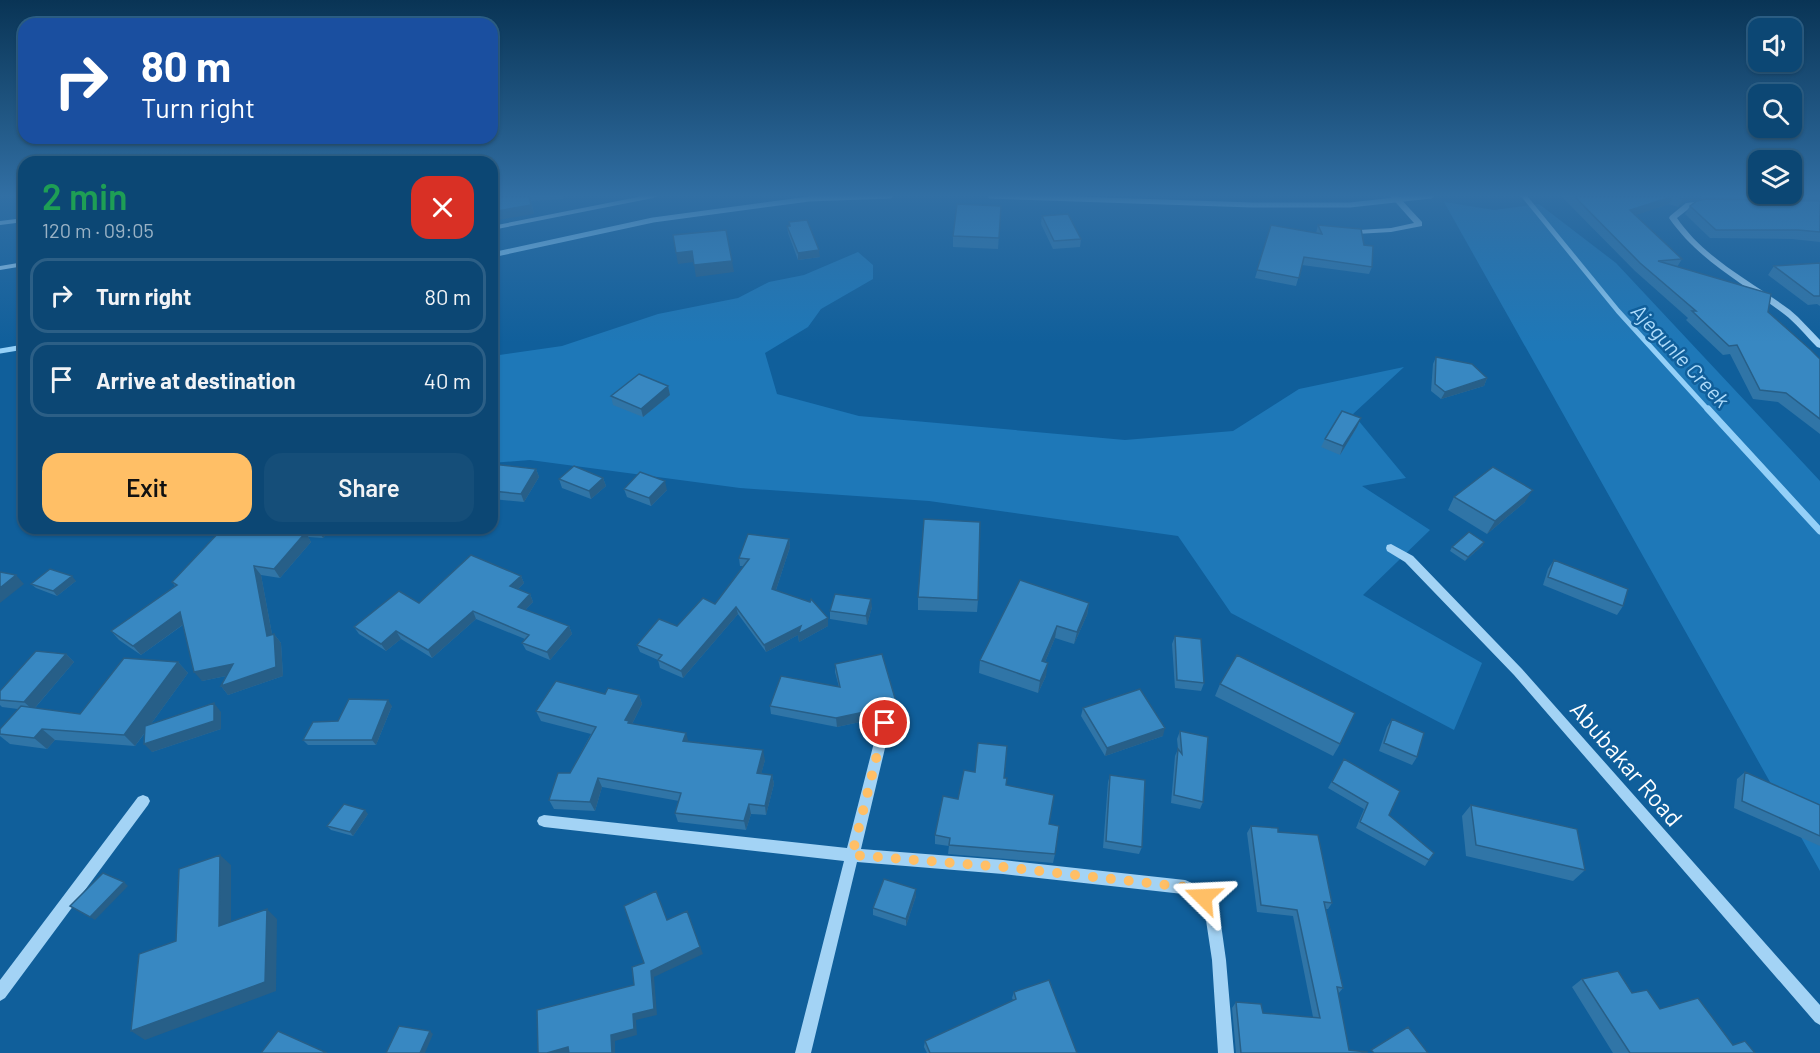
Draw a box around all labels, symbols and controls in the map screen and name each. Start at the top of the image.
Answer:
map controls [1748,18,1802,204]
button: sound [1748,18,1802,72]
text: 80 m [141,40,231,90]
icon: right [42,42,120,120]
button: search [1748,84,1802,138]
text: Turn right [141,91,255,123]
button: layers [1748,150,1802,204]
text: 2 min [42,174,128,217]
button: close [411,176,474,239]
text: 120 m · 09:05 [42,218,154,242]
icon: right [45,279,78,312]
text: Turn right [96,283,191,309]
text: 80 m [425,283,471,309]
water label: Ajegunle Creek [1627,298,1736,412]
icon: arrive [45,363,78,396]
text: Arrive at destination [96,367,295,393]
text: 40 m [424,367,471,393]
button: Exit [42,453,252,522]
button: Share [264,453,474,522]
street label: Abubakar Road [1565,694,1689,832]
pin [859,697,910,748]
icon: arrive [868,706,901,739]
position arrow [1171,865,1235,929]

